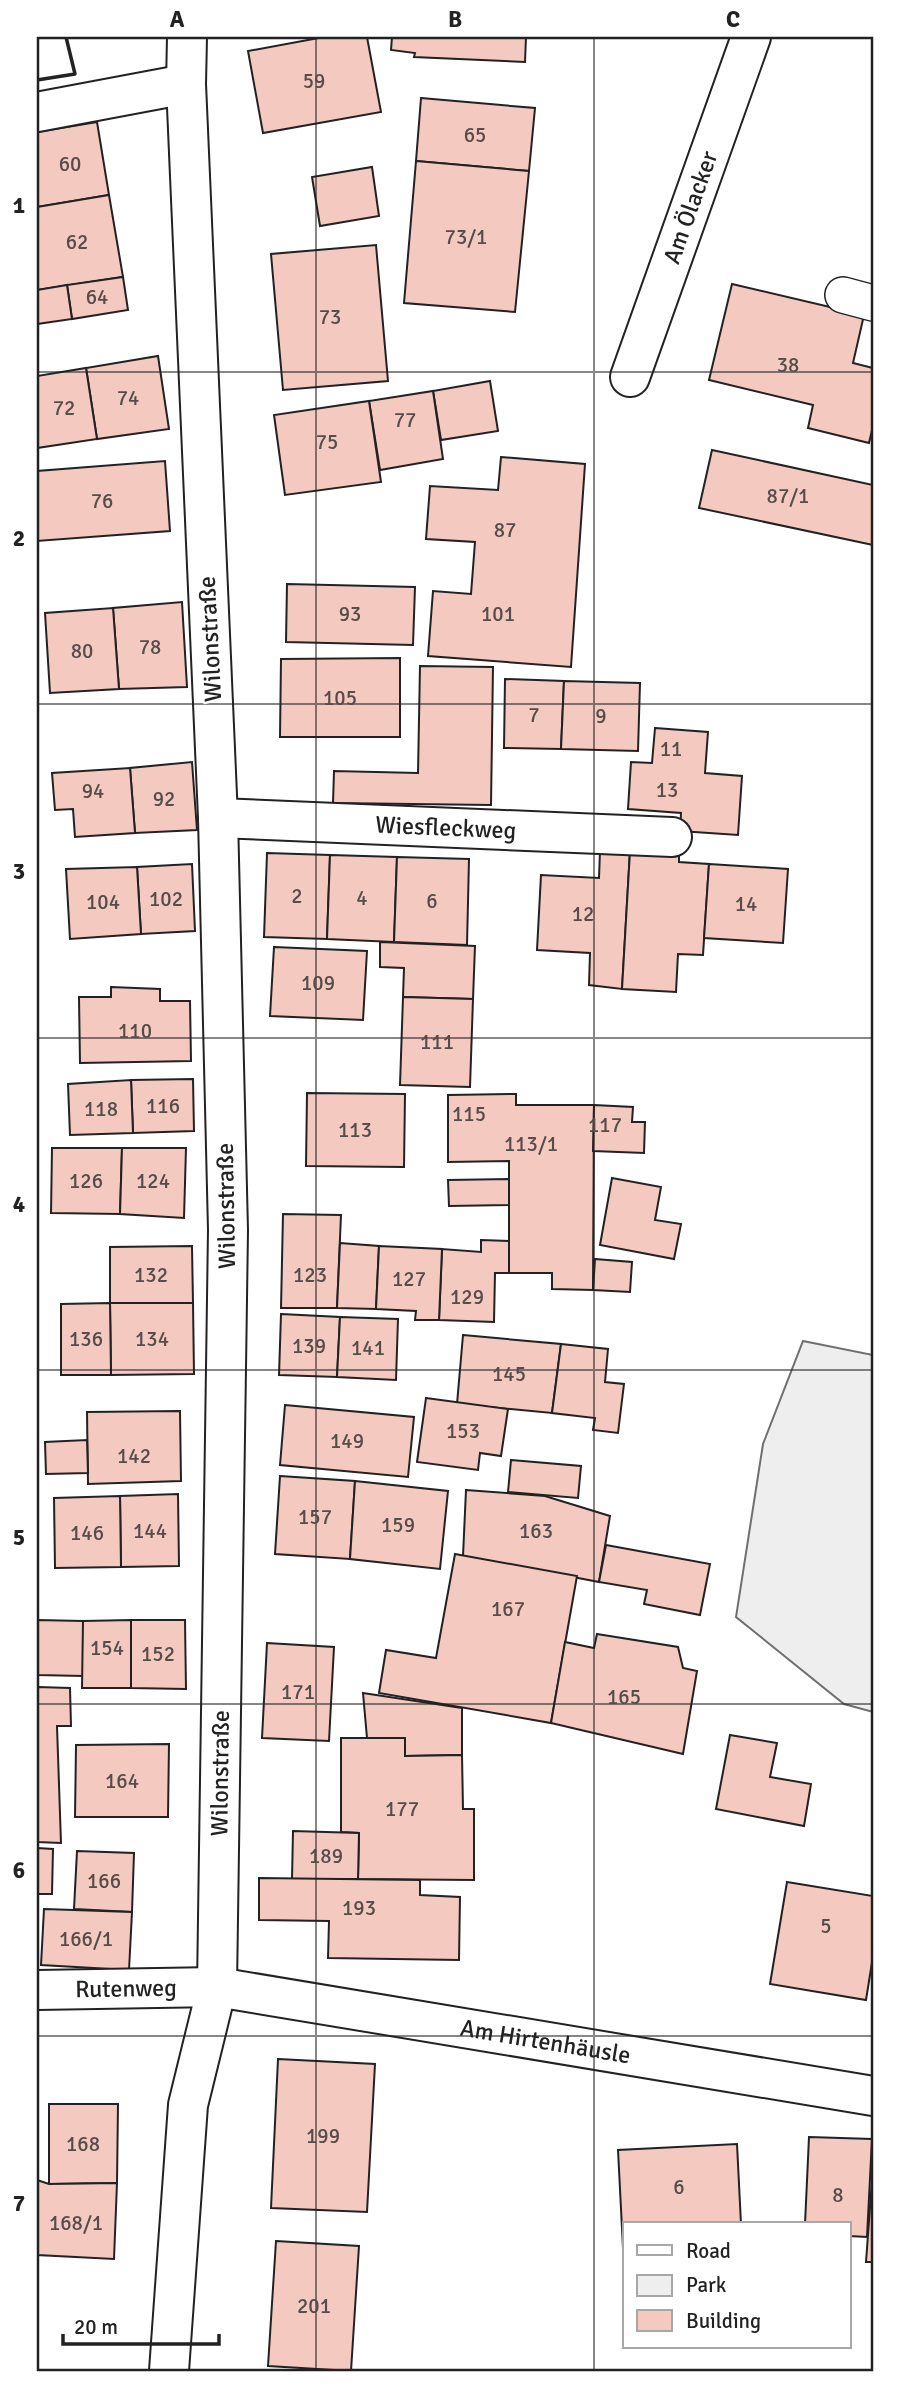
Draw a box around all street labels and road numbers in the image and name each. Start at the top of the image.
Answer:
street label: Am Ölacker [656,147,724,268]
street label: Wilonstraße [192,575,228,703]
street label: Wiesfleckweg [375,810,517,845]
street label: Wilonstraße [210,1143,242,1269]
street label: Wilonstraße [204,1710,236,1837]
street label: Rutenweg [75,1973,177,2004]
street label: Am Hirtenhäusle [458,2013,633,2070]

